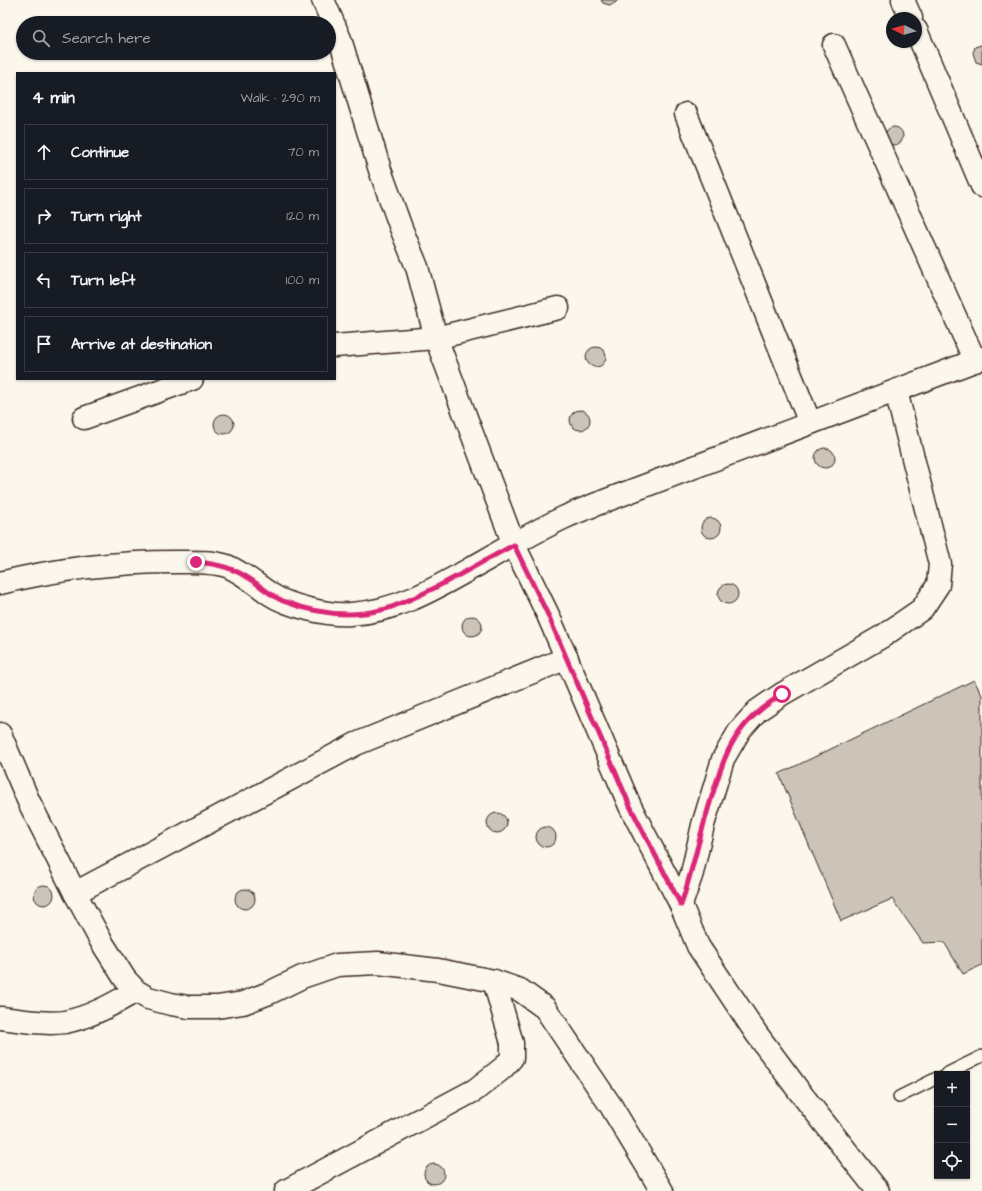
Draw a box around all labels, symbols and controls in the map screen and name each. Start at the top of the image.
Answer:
north arrow [886,12,922,48]
search box [16,16,336,60]
icon: search [30,27,52,49]
text: Search here [62,28,151,49]
text: 4 min [32,86,75,110]
text: Walk · 290 m [241,89,320,107]
icon: ahead [33,141,55,163]
text: Continue [71,142,129,163]
text: 70 m [287,143,319,161]
icon: right [33,205,55,227]
text: Turn right [71,206,142,227]
text: 120 m [286,207,319,225]
icon: left [33,269,55,291]
text: Turn left [71,270,135,291]
text: 100 m [286,271,319,289]
icon: arrive [33,333,55,355]
text: Arrive at destination [71,334,212,355]
route end [187,553,205,571]
route start [773,685,791,703]
map controls [934,1071,970,1179]
button: + [934,1071,970,1107]
button: − [934,1107,970,1143]
button: locate [934,1143,970,1179]

